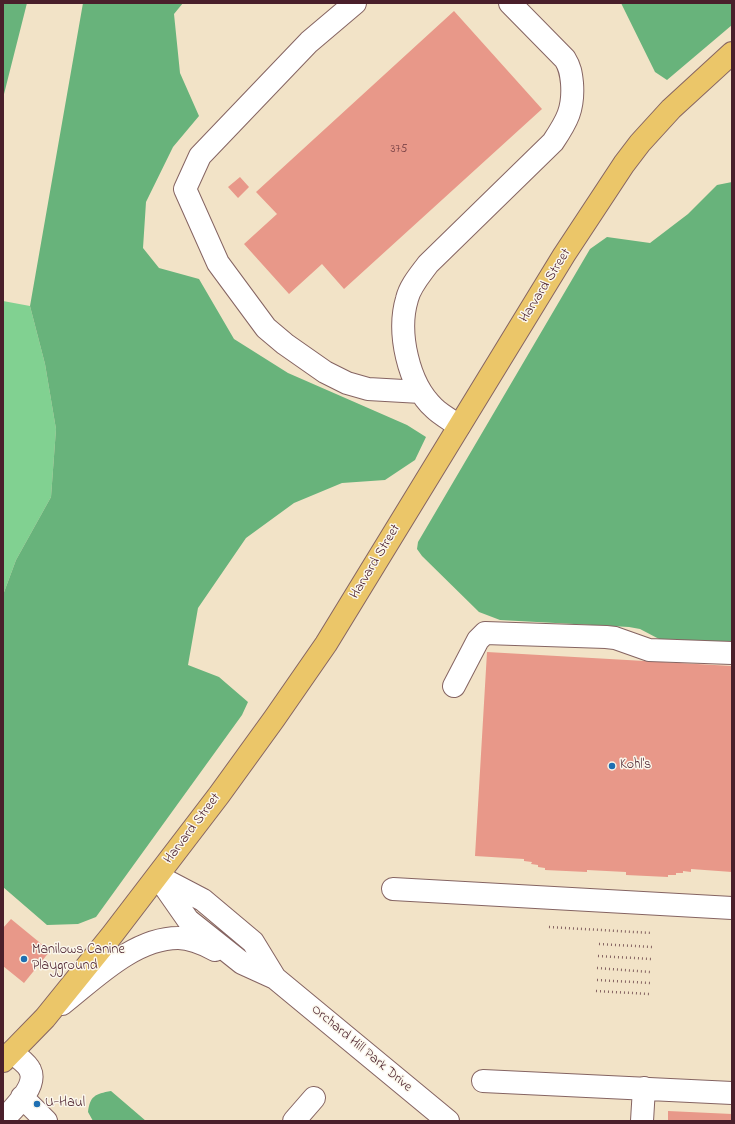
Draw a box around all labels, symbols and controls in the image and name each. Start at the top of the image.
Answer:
house number: 375 [391,143,407,157]
street label: Harvard Street [517,246,575,326]
street label: Harvard Street [347,522,405,602]
place label: Kohl's [620,758,651,774]
marker: Kohl's [607,761,617,771]
street label: Harvard Street [161,790,225,868]
place label: Manilows Canine Playground [32,943,125,976]
marker: Manilows Canine Playground [19,954,29,964]
street label: Orchard Hill Park Drive [307,1002,415,1096]
place label: U-Haul [45,1096,85,1112]
marker: U-Haul [32,1099,42,1109]

